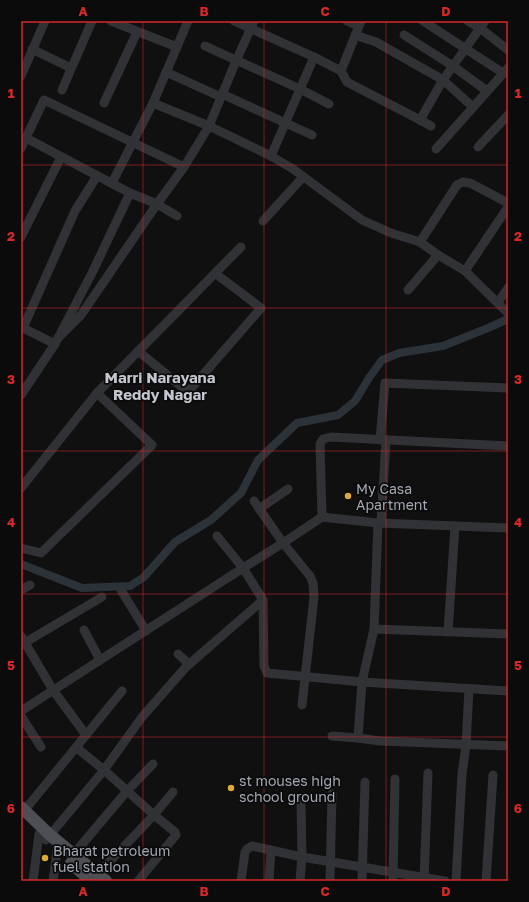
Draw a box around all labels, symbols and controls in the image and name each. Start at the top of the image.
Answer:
text: A [78,3,88,19]
text: B [199,3,209,19]
text: C [320,3,330,19]
text: D [441,3,451,19]
text: 1 [8,85,15,101]
text: 1 [515,85,522,101]
text: 2 [7,228,15,244]
text: 2 [514,228,522,244]
district label: Marri Narayana Reddy Nagar [105,368,216,403]
text: 3 [7,371,15,387]
text: 3 [514,371,522,387]
place label: My Casa Apartment [356,480,428,513]
marker: My Casa Apartment [343,491,353,501]
text: 4 [7,514,15,530]
text: 4 [514,514,522,530]
text: 5 [7,657,15,673]
text: 5 [514,657,522,673]
place label: st mouses high school ground [239,772,341,805]
marker: st mouses high school ground [226,783,236,793]
text: 6 [7,800,15,816]
text: 6 [514,800,522,816]
place label: Bharat petroleum fuel station [53,842,170,875]
marker: Bharat petroleum fuel station [40,853,50,863]
text: A [78,883,88,899]
text: B [199,883,209,899]
text: C [320,883,330,899]
text: D [441,883,451,899]

